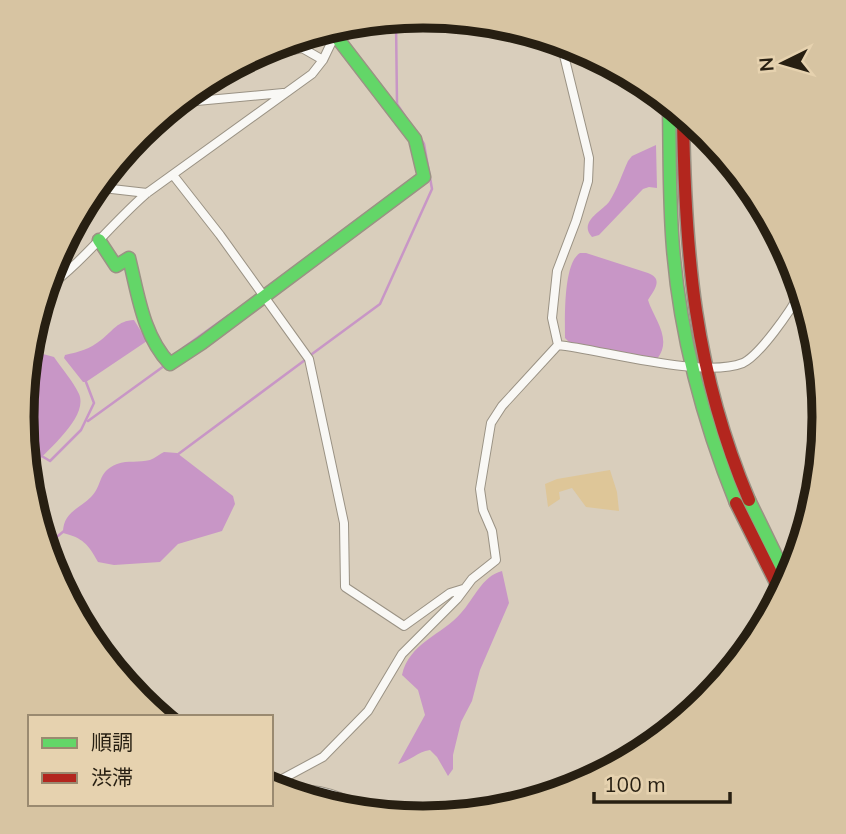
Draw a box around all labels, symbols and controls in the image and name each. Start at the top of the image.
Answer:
north arrow [748,28,818,98]
text: N [753,56,779,73]
legend [28,715,273,806]
text: 順調 [91,729,133,755]
scale bar [594,760,730,804]
text: 渋滞 [91,764,133,790]
text: 100 m [604,771,666,797]

